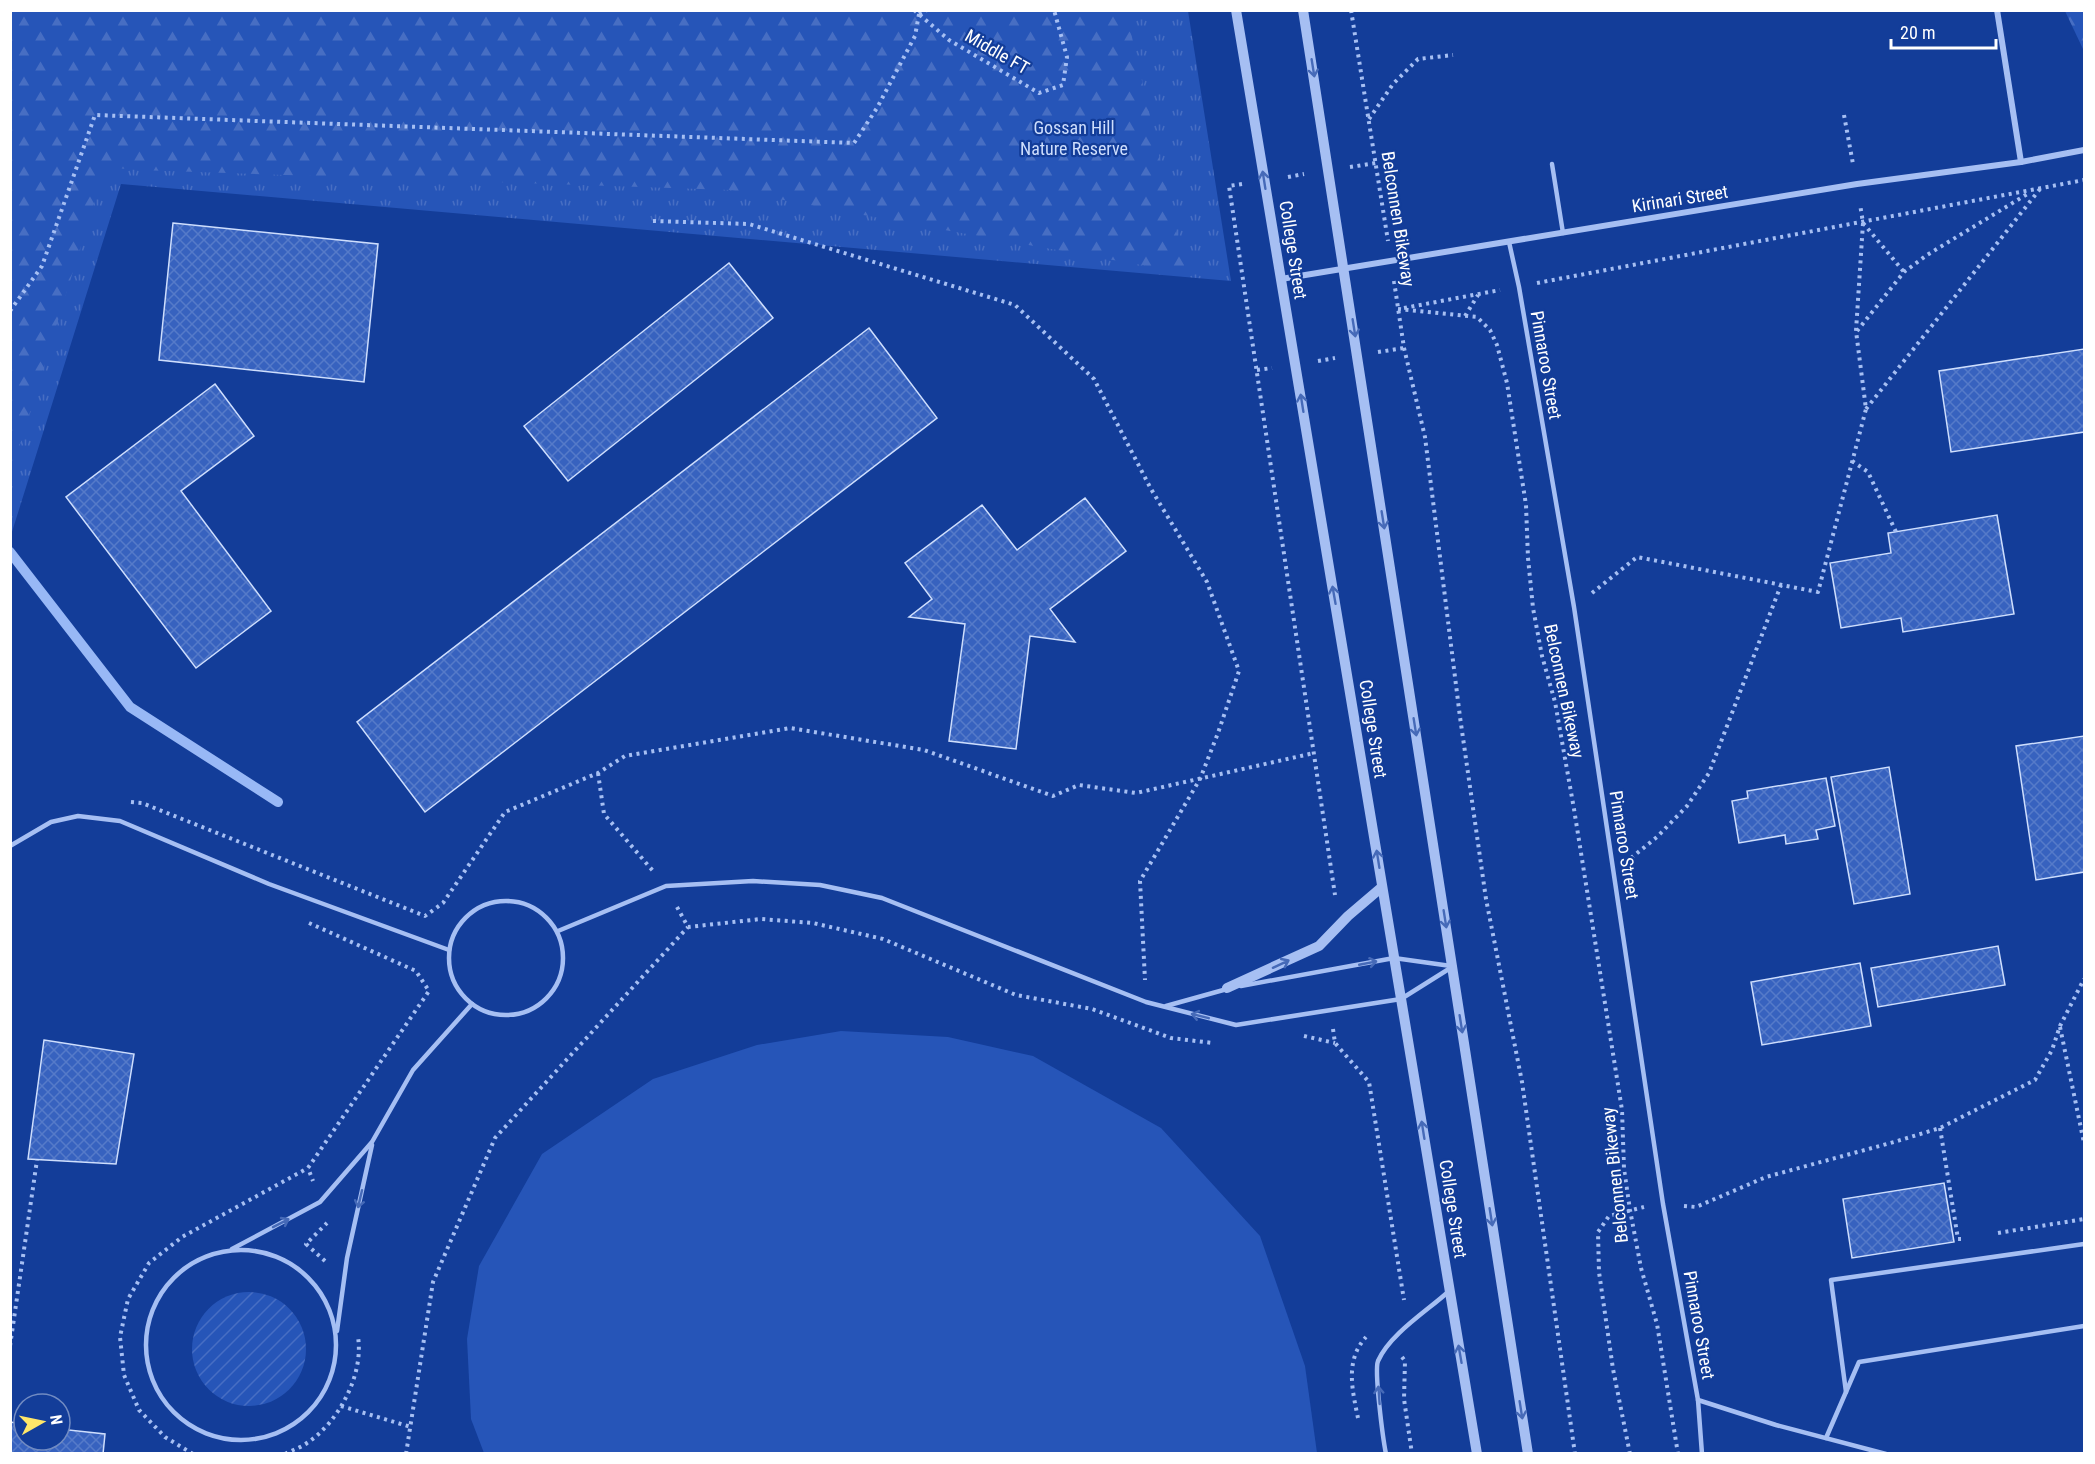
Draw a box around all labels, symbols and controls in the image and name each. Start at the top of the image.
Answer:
scale bar [1891,12,1996,50]
text: 20 m [1900,22,1935,43]
street label: Middle FT [961,25,1033,78]
one-way arrow [1307,58,1318,78]
park label: Gossan Hill Nature Reserve [1020,117,1128,159]
street label: Belconnen Bikeway [1377,150,1420,288]
one-way arrow [1259,170,1270,190]
street label: Kirinari Street [1630,181,1729,216]
street label: College Street [1275,199,1312,301]
street label: Pinnaroo Street [1527,309,1566,421]
one-way arrow [1348,317,1359,337]
one-way arrow [1296,394,1307,413]
one-way arrow [1378,510,1389,530]
one-way arrow [1328,586,1339,606]
street label: Belconnen Bikeway [1540,622,1589,760]
street label: College Street [1355,678,1392,780]
one-way arrow [1410,716,1421,736]
street label: Pinnaroo Street [1606,789,1643,901]
one-way arrow [1372,850,1383,869]
one-way arrow [1439,909,1450,929]
one-way arrow [1357,957,1377,968]
one-way arrow [1271,958,1289,969]
one-way arrow [1190,1010,1209,1021]
one-way arrow [1456,1014,1467,1034]
street label: Belconnen Bikeway [1597,1106,1632,1244]
one-way arrow [1417,1121,1428,1140]
street label: College Street [1435,1158,1472,1260]
one-way arrow [353,1190,365,1209]
one-way arrow [1486,1207,1497,1226]
one-way arrow [272,1216,290,1228]
street label: Pinnaroo Street [1680,1269,1719,1381]
one-way arrow [1455,1345,1466,1365]
one-way arrow [1374,1386,1385,1406]
north arrow [12,1392,72,1452]
one-way arrow [1516,1399,1527,1419]
text: N [46,1413,66,1426]

